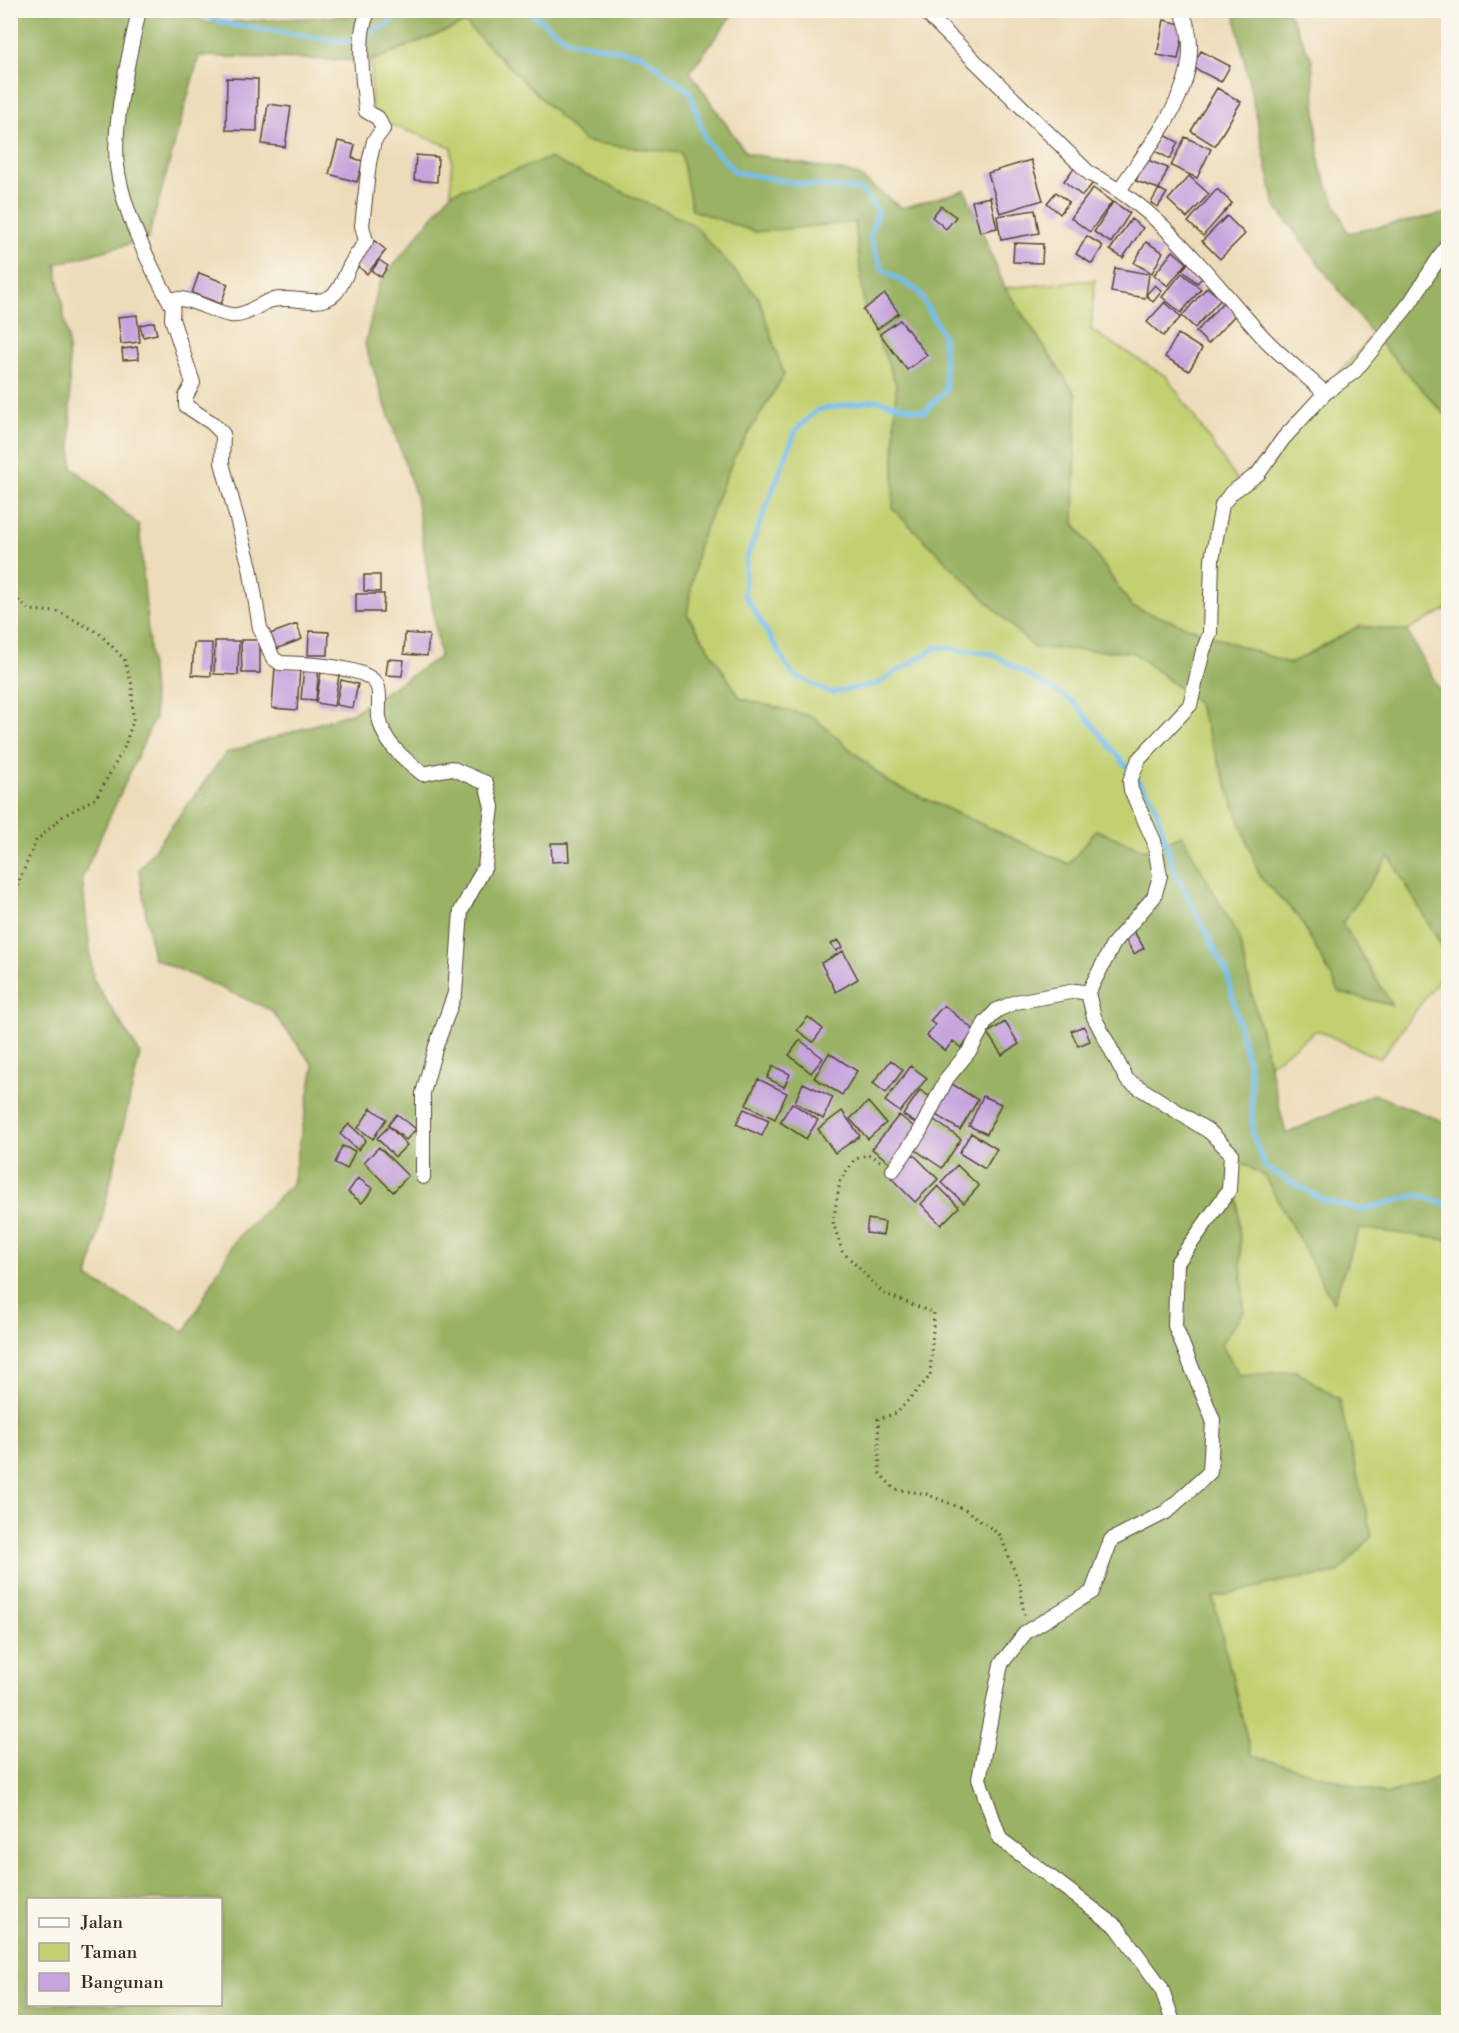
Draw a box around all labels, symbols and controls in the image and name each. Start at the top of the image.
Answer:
legend [27,1898,222,2006]
text: Jalan [80,1911,123,1934]
text: Taman [81,1941,138,1964]
text: Bangunan [80,1971,164,1994]

